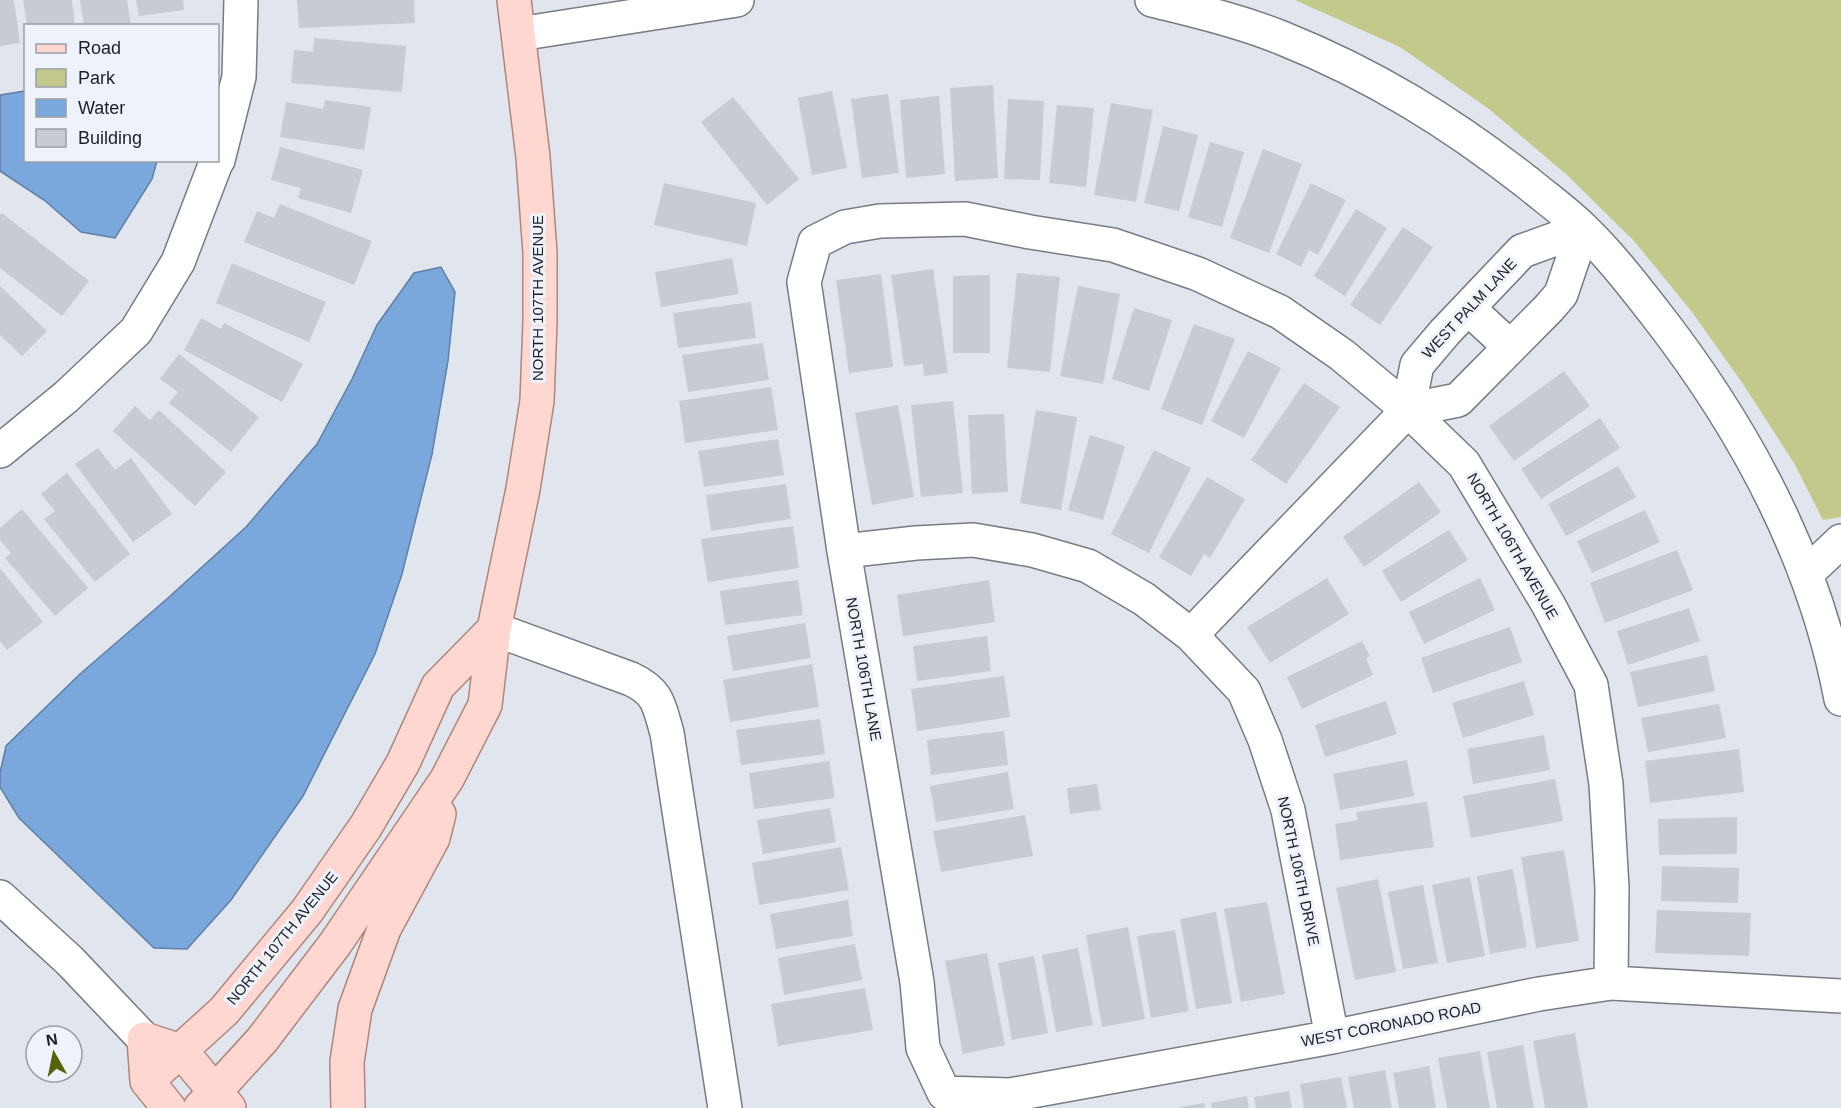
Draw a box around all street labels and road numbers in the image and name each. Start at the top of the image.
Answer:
street label: NORTH 107TH AVENUE [529,215,546,381]
street label: WEST PALM LANE [1418,255,1520,361]
street label: NORTH 106TH AVENUE [1464,470,1562,622]
street label: NORTH 106TH LANE [843,596,885,742]
street label: NORTH 106TH DRIVE [1275,795,1323,947]
street label: NORTH 107TH AVENUE [223,868,341,1008]
street label: WEST CORONADO ROAD [1300,998,1483,1050]

